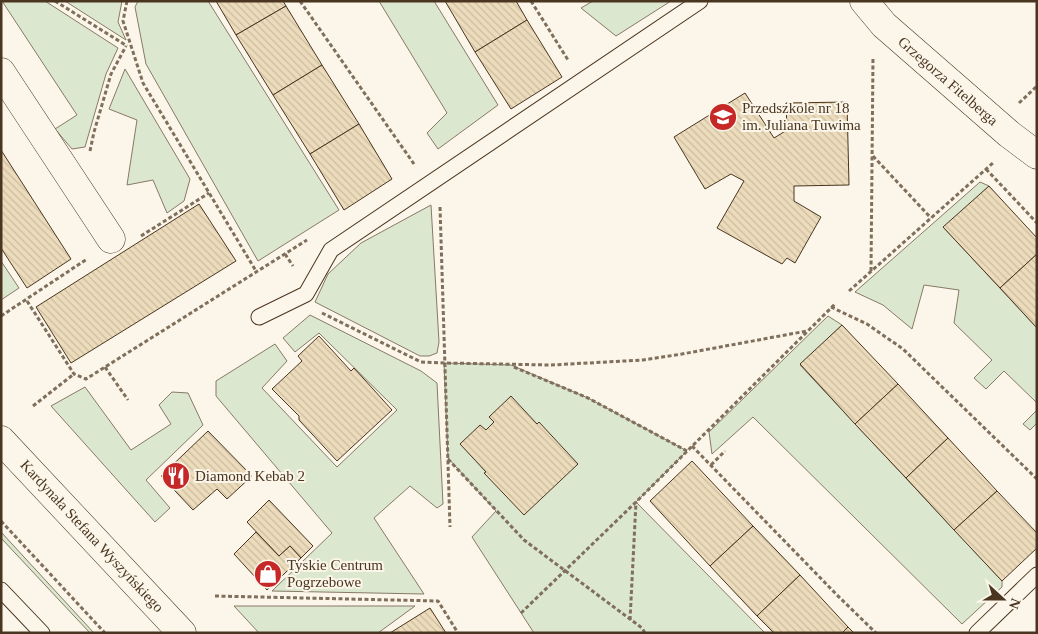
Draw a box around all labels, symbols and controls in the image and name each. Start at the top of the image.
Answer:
street label: Grzegorza Fitelberga [895,33,1001,129]
place label: Przedszkole nr 18 im. Juliana Tuwima [742,100,861,133]
school or university icon: Przedszkole nr 18 im. Juliana Tuwima [708,102,738,132]
street label: Kardynała Stefana Wyszyńskiego [17,457,167,615]
restaurant icon: Diamond Kebab 2 [161,461,191,491]
place label: Diamond Kebab 2 [195,468,305,484]
place label: Tyskie Centrum Pogrzebowe [287,557,383,590]
shop icon: Tyskie Centrum Pogrzebowe [253,559,283,589]
north arrow [978,574,1028,624]
text: N [1006,596,1023,611]

